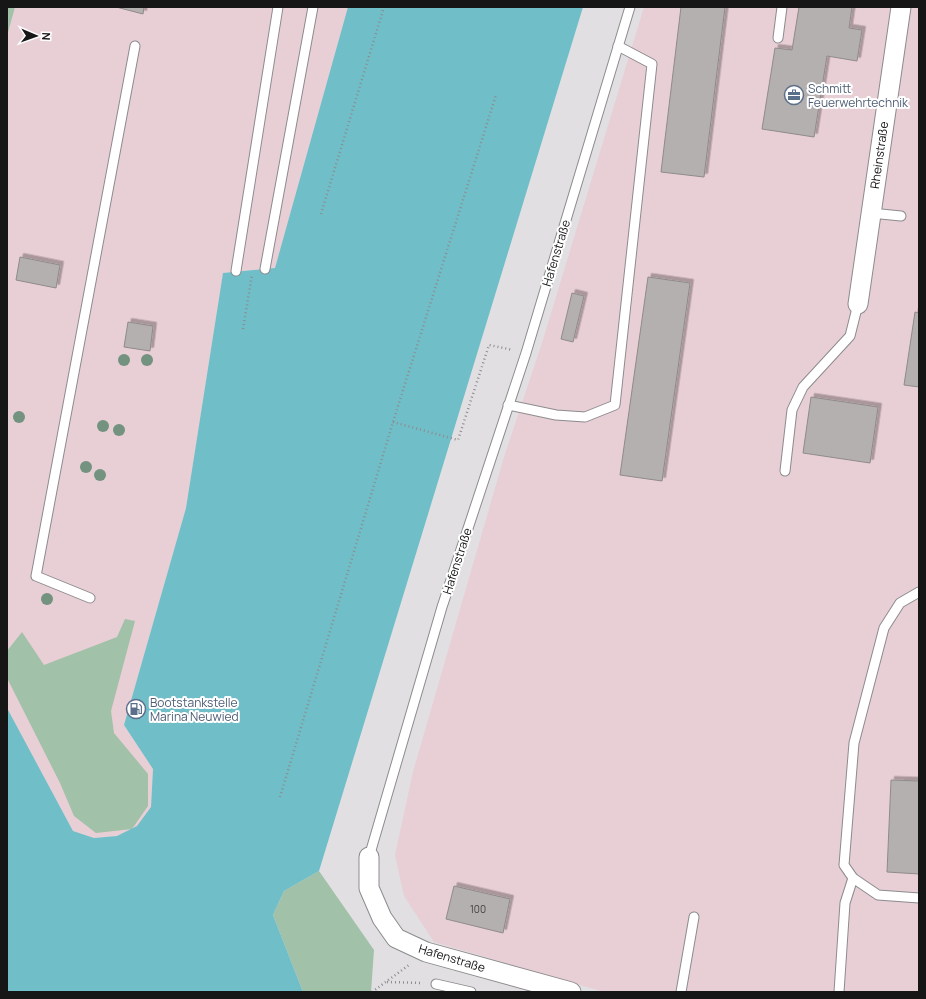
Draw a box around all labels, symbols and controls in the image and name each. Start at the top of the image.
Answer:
north arrow [16,16,56,56]
text: N [39,32,54,41]
place label: Schmitt Feuerwehrtechnik [808,80,909,111]
office icon: Schmitt Feuerwehrtechnik [783,84,805,106]
street label: Rheinstraße [866,120,892,190]
street label: Hafenstraße [538,218,574,288]
street label: Hafenstraße [438,526,476,596]
place label: Bootstankstelle Marina Neuwied [150,694,239,725]
fuel station icon: Bootstankstelle Marina Neuwied [125,698,147,720]
house number: 100 [470,902,486,916]
street label: Hafenstraße [417,940,487,976]

